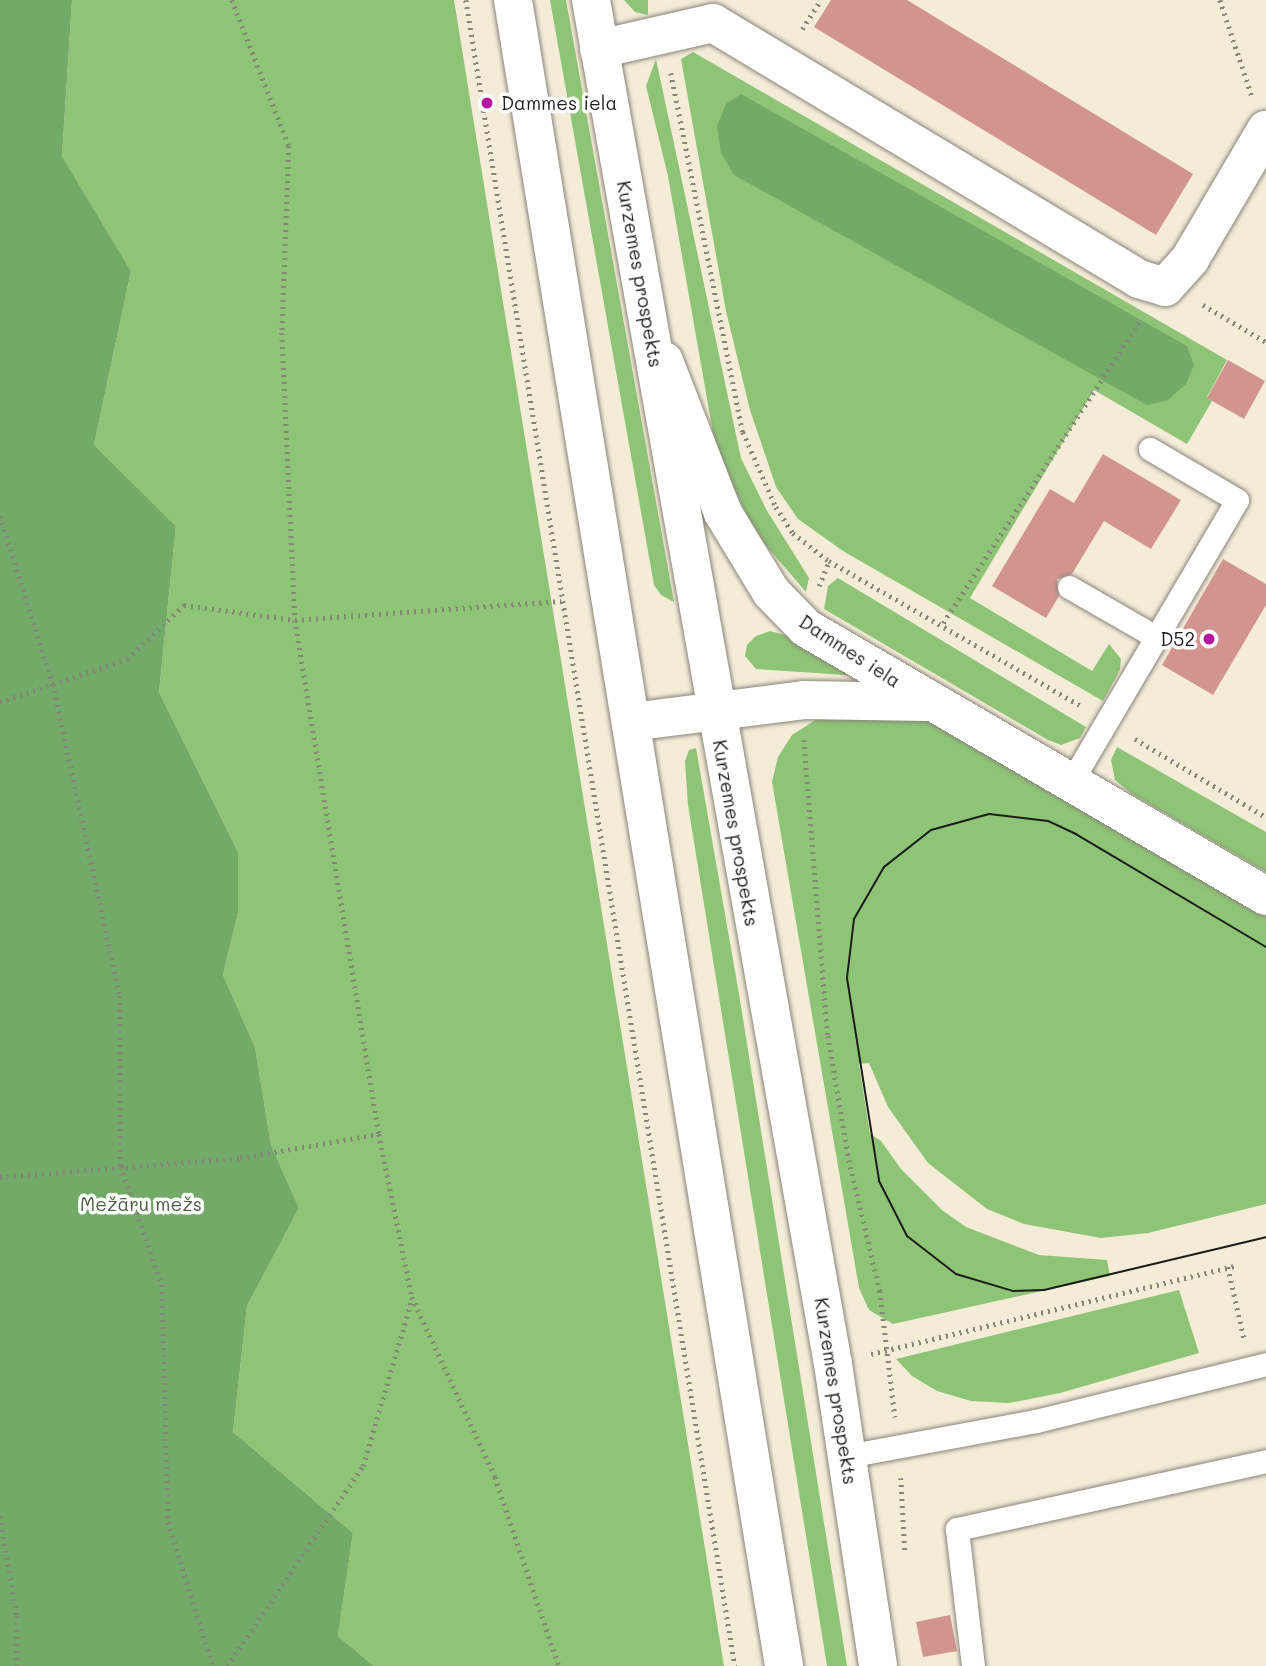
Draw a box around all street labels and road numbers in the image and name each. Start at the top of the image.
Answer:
street label: Kurzemes prospekts [612,179,668,369]
street label: Dammes iela [795,610,905,692]
street label: Kurzemes prospekts [708,738,764,928]
street label: Kurzemes prospekts [810,1296,862,1486]

